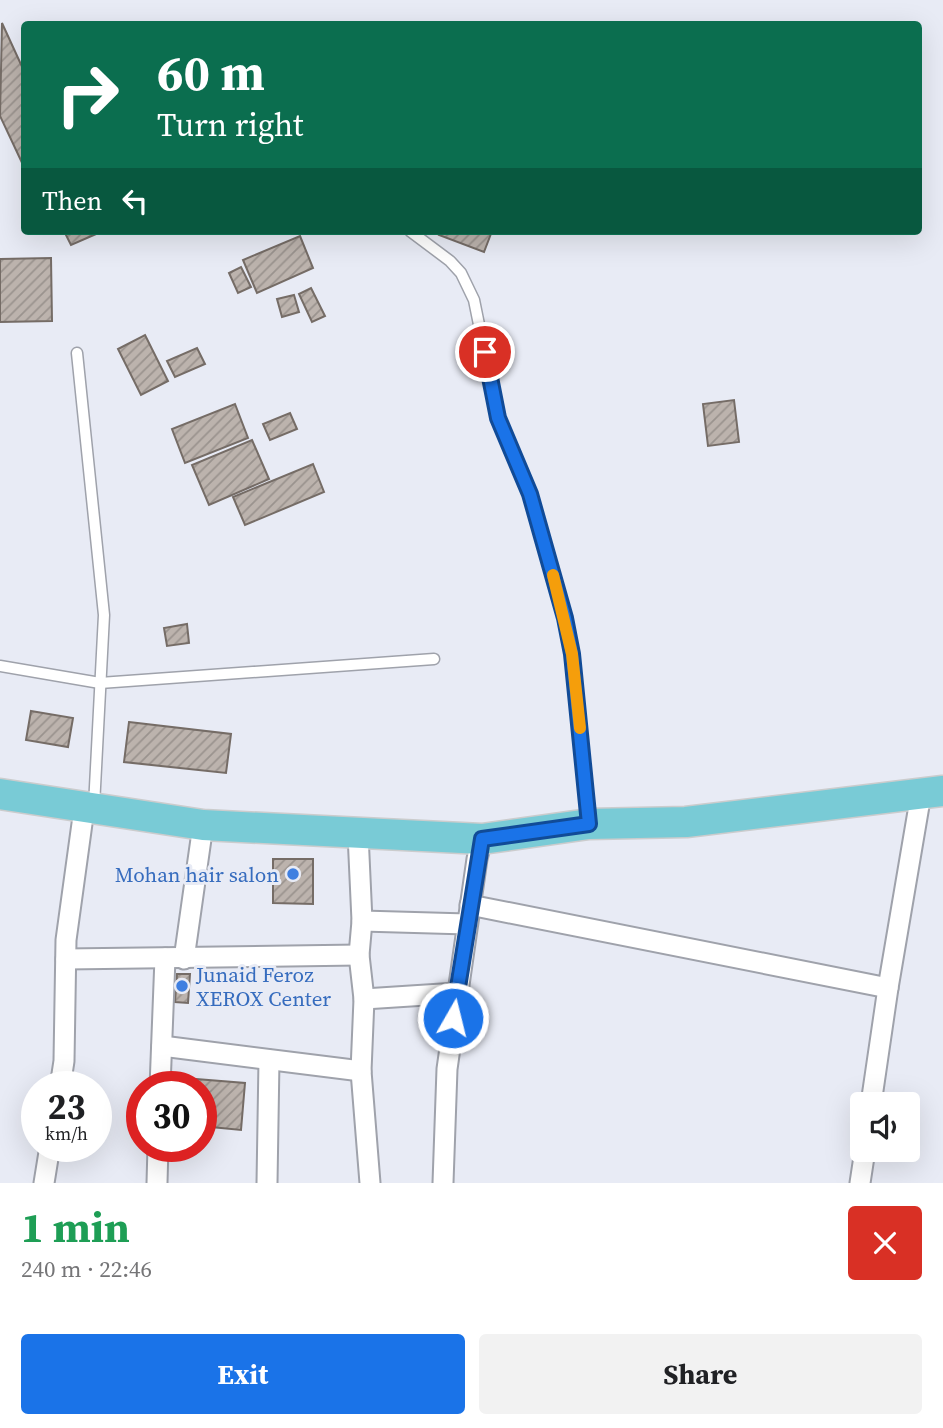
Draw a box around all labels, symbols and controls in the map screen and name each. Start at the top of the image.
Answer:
text: 60 m [157,39,265,106]
icon: right [42,49,133,140]
text: Turn right [157,103,303,147]
icon: left [116,182,154,220]
text: Then [42,183,102,219]
pin [455,322,515,382]
icon: arrive [466,333,504,371]
place label: Mohan hair salon [115,860,279,889]
marker: Mohan hair salon [285,866,301,882]
place label: Junaid Feroz XEROX Center [195,960,331,1013]
marker: Junaid Feroz XEROX Center [174,978,190,994]
position arrow [416,981,490,1055]
speed limit sign: 30 [126,1071,217,1162]
text: 23 [48,1083,85,1131]
map controls [850,1092,920,1162]
button: sound [850,1092,920,1162]
text: km/h [45,1121,88,1146]
text: 1 min [21,1198,130,1256]
button: close [848,1206,922,1280]
text: 240 m · 22:46 [21,1253,152,1285]
button: Exit [21,1334,465,1414]
button: Share [479,1334,922,1414]

